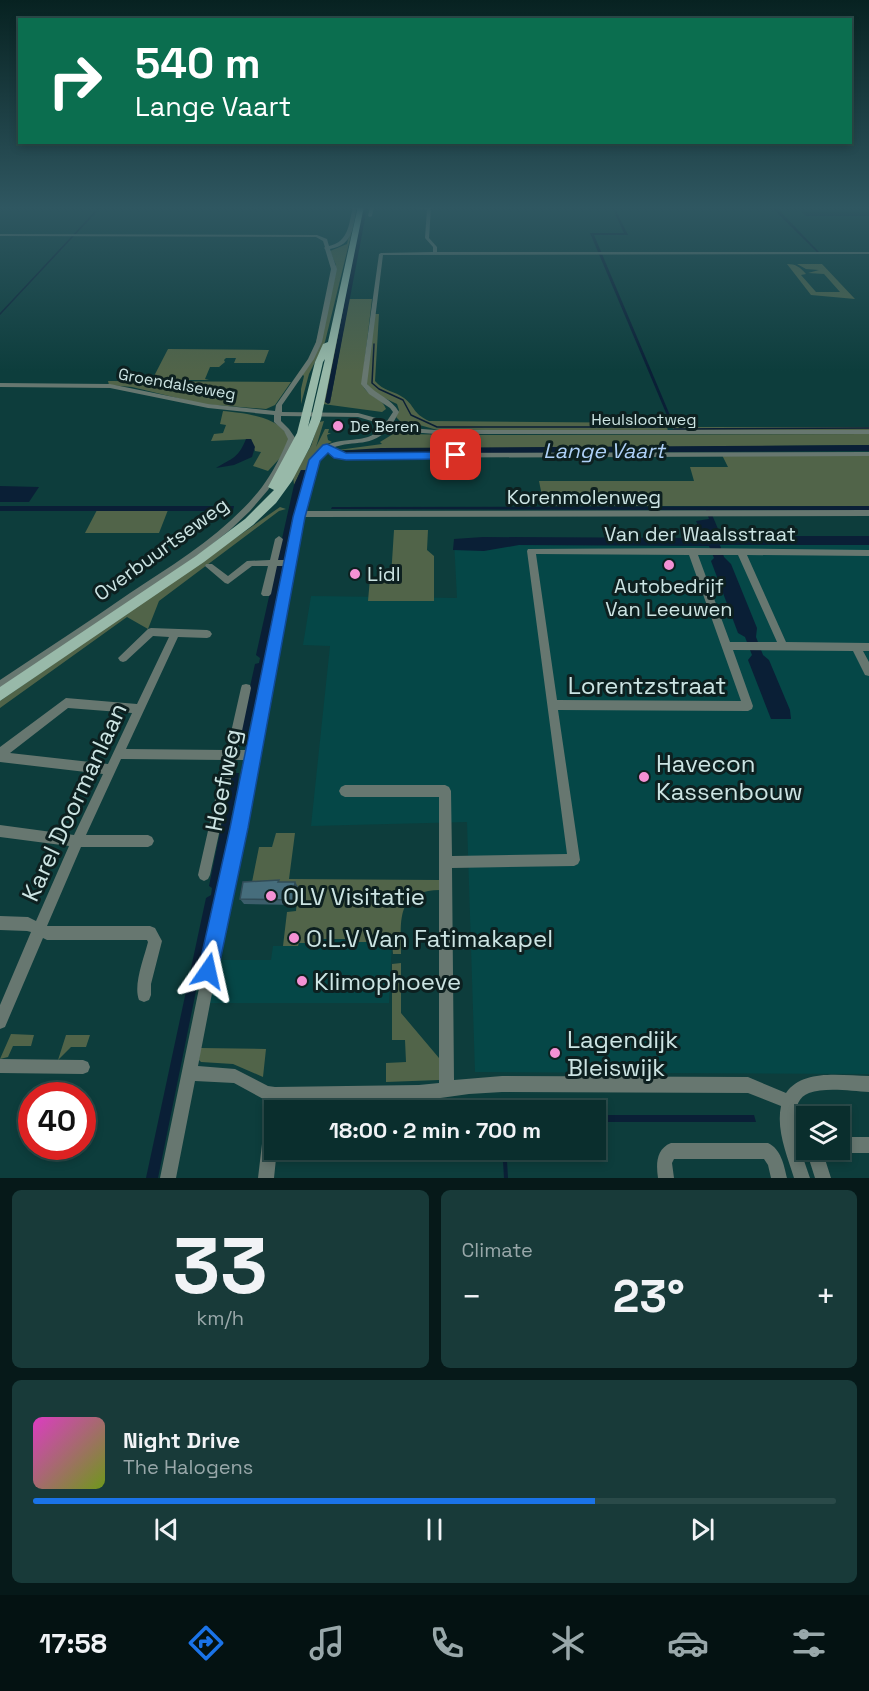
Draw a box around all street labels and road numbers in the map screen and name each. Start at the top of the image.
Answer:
street label: Groendalseweg [117,363,237,405]
street label: Heulslootweg [591,409,697,430]
street label: Korenmolenweg [507,484,661,510]
street label: Overbuurtseweg [89,491,233,607]
street label: Van der Waalsstraat [604,521,796,547]
street label: Lorentzstraat [568,670,726,701]
street label: Karel Doormanlaan [14,698,134,906]
street label: Hoefweg [198,726,248,834]

